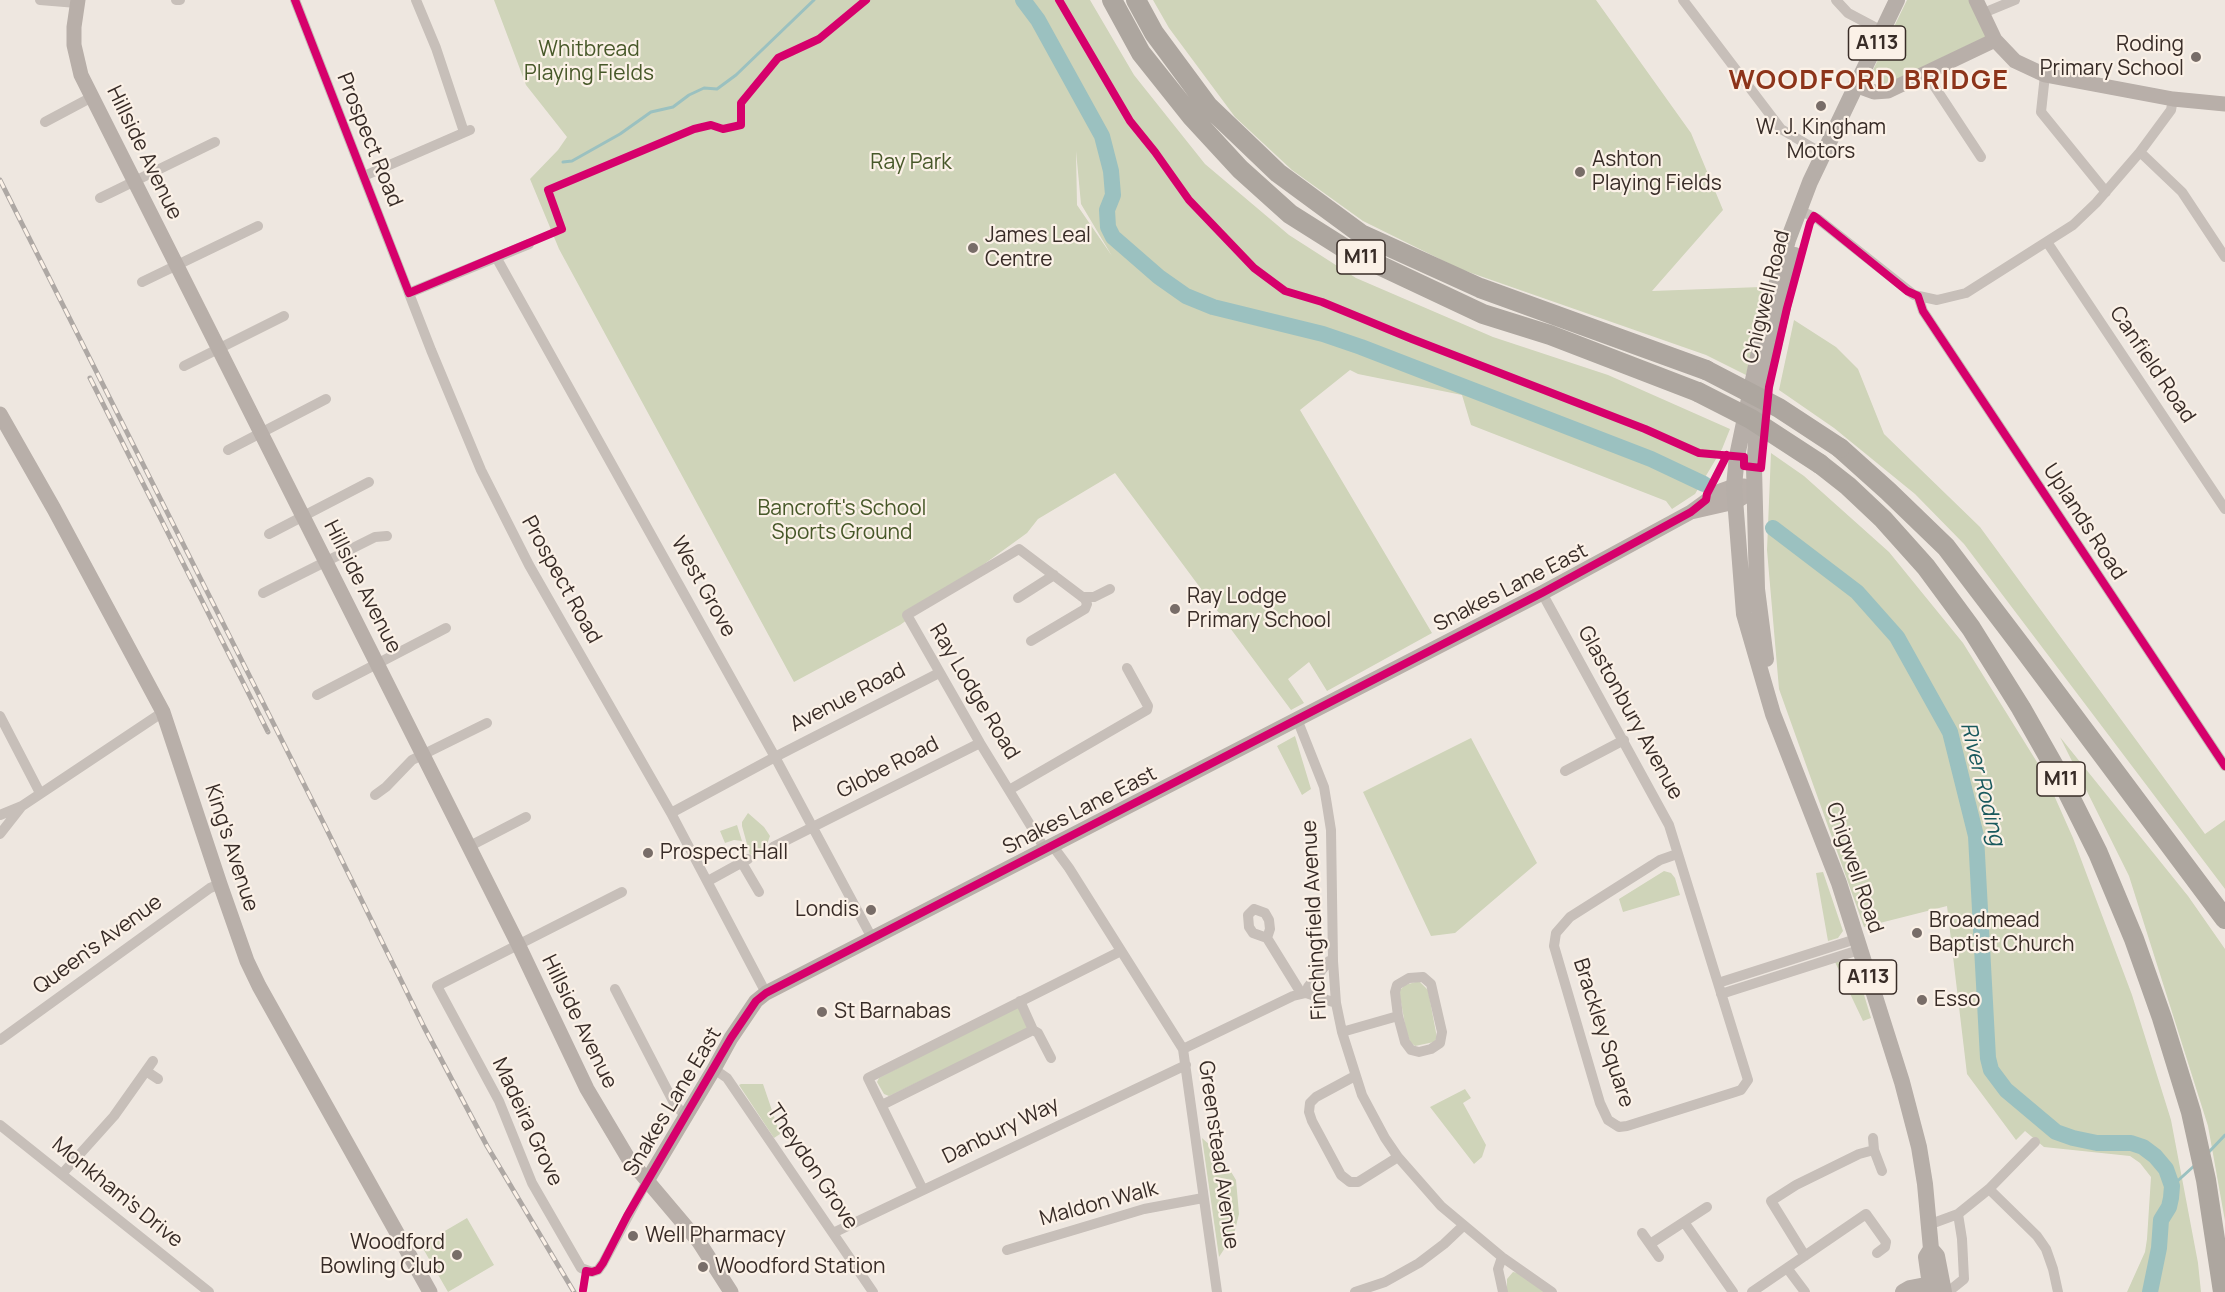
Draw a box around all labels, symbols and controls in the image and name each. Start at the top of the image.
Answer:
road number: A113 [1848,26,1906,60]
place label: Roding Primary School [2040,32,2184,82]
park label: Whitbread Playing Fields [524,37,654,87]
marker: Roding Primary School [2189,50,2203,64]
district label: WOODFORD BRIDGE [1728,65,2010,97]
street label: Prospect Road [331,69,407,211]
street label: Hillside Avenue [101,82,187,224]
marker: W. J. Kingham Motors [1814,99,1828,113]
place label: W. J. Kingham Motors [1756,115,1886,165]
place label: Ashton Playing Fields [1592,147,1722,197]
park label: Ray Park [870,150,952,176]
marker: Ashton Playing Fields [1573,165,1587,179]
place label: James Leal Centre [985,223,1091,273]
street label: Chigwell Road [1738,228,1796,366]
road number: M11 [1337,240,1385,274]
marker: James Leal Centre [966,241,980,255]
street label: Canfield Road [2104,302,2200,428]
street label: Uplands Road [2037,459,2131,585]
park label: Bancroft's School Sports Ground [757,496,927,546]
street label: Prospect Road [516,512,606,648]
street label: Hillside Avenue [318,516,406,658]
street label: West Grove [665,532,741,642]
street label: Snakes Lane East [1430,538,1592,638]
place label: Ray Lodge Primary School [1187,584,1331,634]
marker: Ray Lodge Primary School [1168,602,1182,616]
street label: Ray Lodge Road [924,620,1024,764]
street label: Glastonbury Avenue [1572,622,1688,804]
street label: Avenue Road [786,658,910,738]
water label: River Roding [1954,720,2010,848]
street label: Globe Road [833,732,943,804]
street label: Snakes Lane East [999,761,1161,861]
road number: M11 [2037,762,2085,796]
street label: King's Avenue [199,781,263,915]
street label: Chigwell Road [1820,799,1888,937]
street label: Finchingfield Avenue [1297,819,1333,1021]
place label: Prospect Hall [660,840,788,866]
marker: Prospect Hall [641,846,655,860]
street label: Queen's Avenue [29,890,167,1000]
place label: Londis [795,897,859,923]
marker: Londis [864,903,878,917]
place label: Broadmead Baptist Church [1929,908,2074,958]
marker: Broadmead Baptist Church [1910,926,1924,940]
street label: Hillside Avenue [536,951,622,1093]
street label: Brackley Square [1567,955,1639,1111]
road number: A113 [1840,960,1896,994]
place label: Esso [1934,987,1980,1013]
marker: Esso [1915,993,1929,1007]
place label: St Barnabas [834,999,951,1025]
marker: St Barnabas [815,1005,829,1019]
street label: Snakes Lane East [619,1023,727,1181]
street label: Madeira Grove [486,1054,568,1190]
street label: Greenstead Avenue [1192,1059,1244,1251]
street label: Danbury Way [939,1092,1063,1170]
street label: Theydon Grove [761,1099,863,1235]
street label: Monkham's Drive [46,1132,188,1254]
street label: Maldon Walk [1037,1176,1161,1232]
place label: Well Pharmacy [645,1223,786,1249]
marker: Well Pharmacy [626,1229,640,1243]
place label: Woodford Bowling Club [320,1230,445,1280]
marker: Woodford Bowling Club [450,1248,464,1262]
place label: Woodford Station [715,1254,885,1280]
marker: Woodford Station [696,1260,710,1274]

